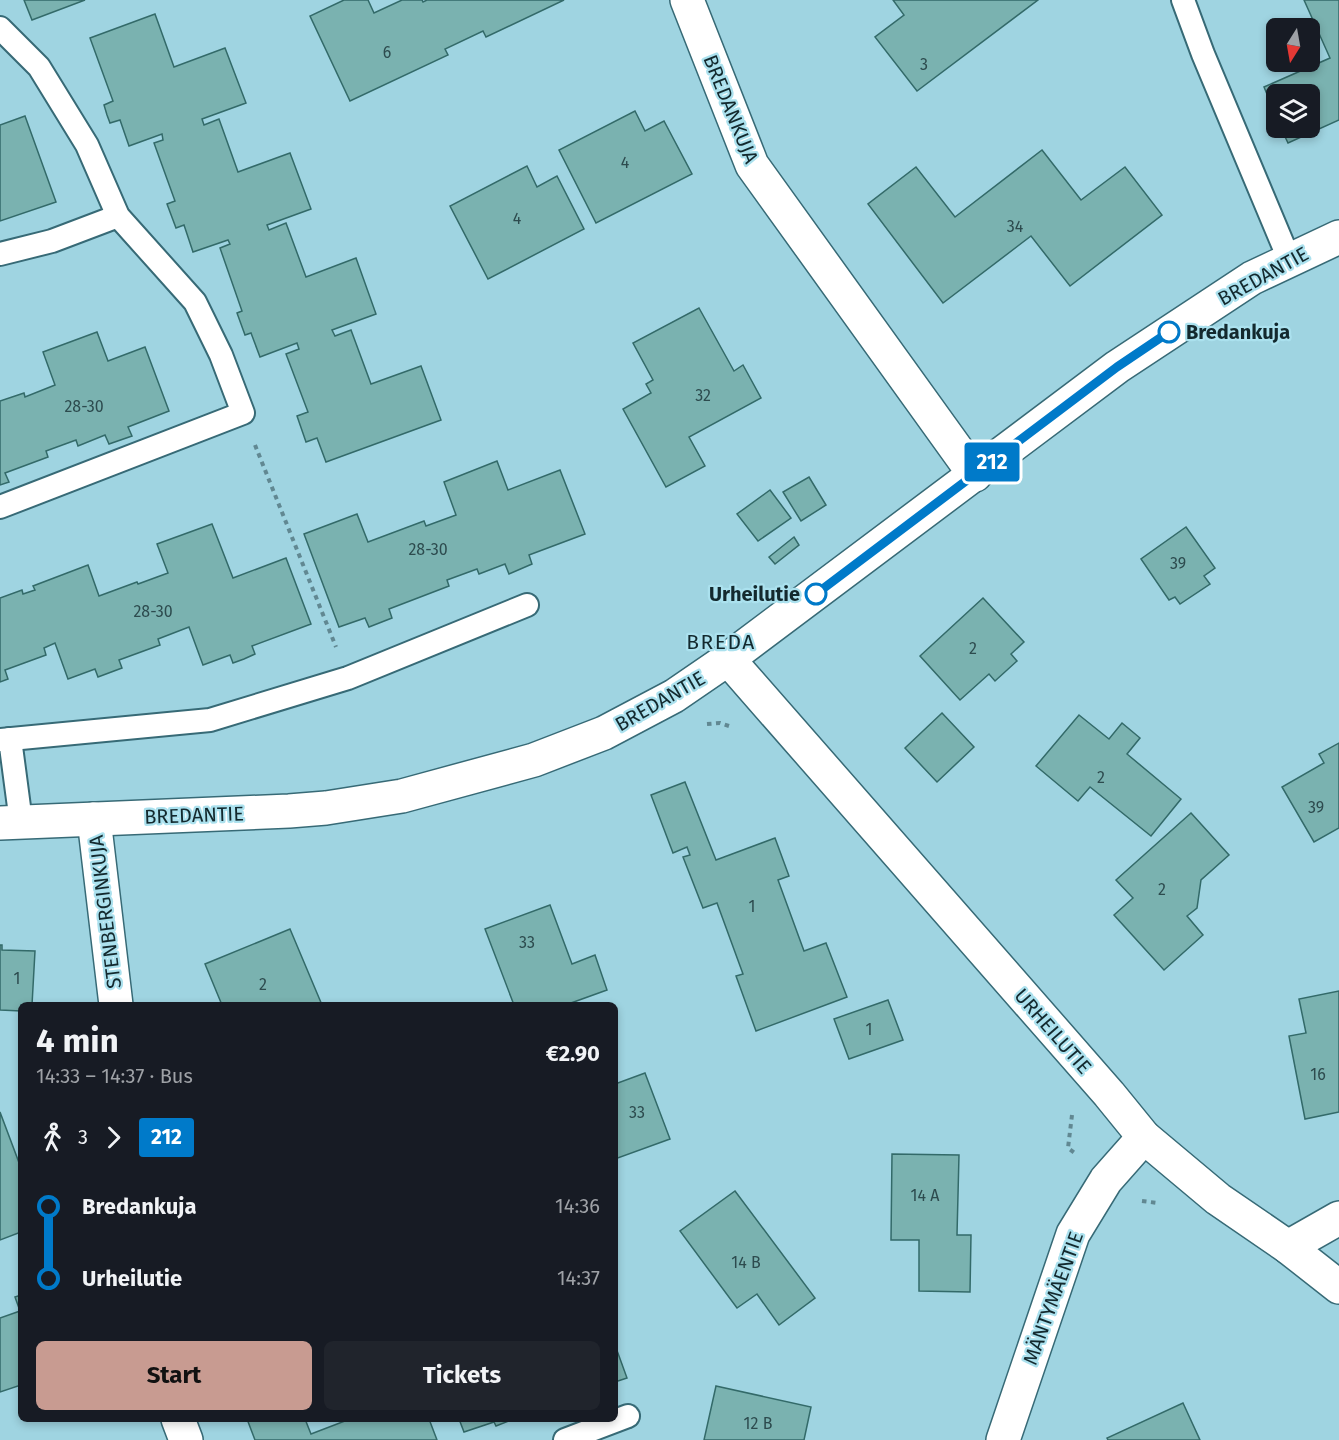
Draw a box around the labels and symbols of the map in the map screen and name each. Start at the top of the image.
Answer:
north arrow [1266,18,1320,72]
house number: 6 [383,43,391,62]
street label: BREDANKUJA [698,51,764,167]
house number: 3 [920,55,928,74]
house number: 4 [621,153,630,172]
house number: 4 [513,209,522,228]
house number: 34 [1007,217,1024,236]
street label: BREDANTIE [1214,241,1312,311]
place label: Bredankuja [1186,320,1290,344]
marker: Bredankuja [1158,321,1180,343]
house number: 32 [695,386,711,405]
house number: 28-30 [64,397,104,416]
line badge: 212 [958,442,1026,482]
house number: 28-30 [408,540,448,559]
house number: 39 [1170,554,1186,573]
place label: Urheilutie [709,582,800,606]
marker: Urheilutie [805,583,827,605]
house number: 28-30 [133,602,173,621]
district label: BREDA [686,629,756,655]
house number: 2 [969,639,977,658]
street label: BREDANTIE [611,666,709,736]
house number: 2 [1097,768,1105,787]
house number: 39 [1308,798,1324,817]
street label: BREDANTIE [144,801,244,829]
street label: STENBERGINKUJA [84,833,126,990]
house number: 2 [1158,880,1166,899]
house number: 1 [749,897,755,916]
house number: 33 [519,933,535,952]
house number: 1 [14,969,20,988]
house number: 2 [259,975,267,994]
street label: URHEILUTIE [1009,983,1097,1079]
house number: 1 [866,1020,872,1039]
house number: 16 [1310,1065,1326,1084]
house number: 33 [629,1103,645,1122]
house number: 14 A [911,1186,940,1205]
street label: MÄNTYMÄENTIE [1018,1228,1088,1368]
house number: 14 B [731,1253,761,1272]
house number: 12 B [744,1414,773,1433]

